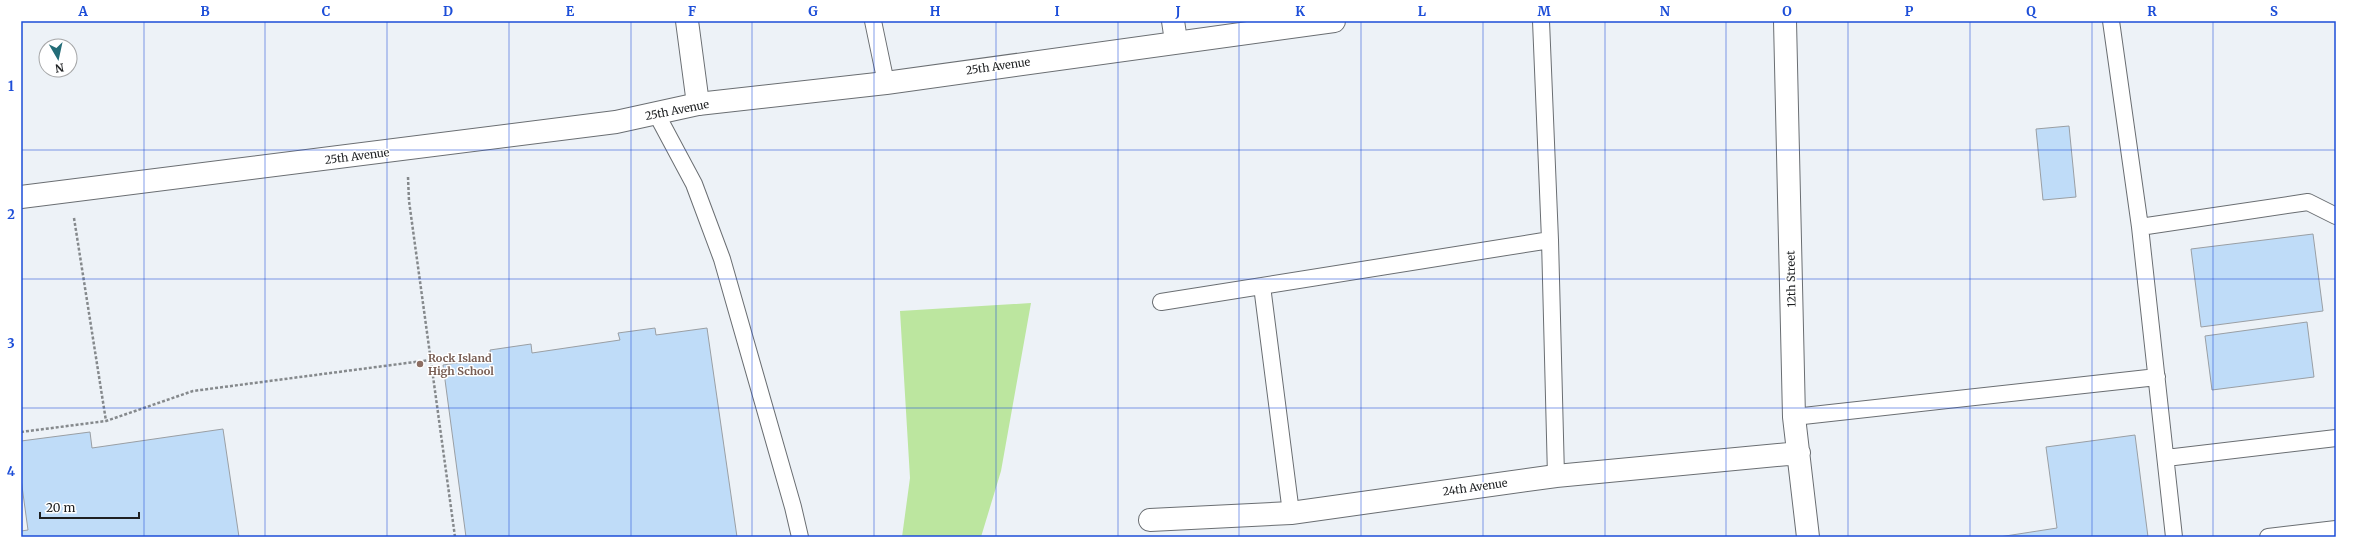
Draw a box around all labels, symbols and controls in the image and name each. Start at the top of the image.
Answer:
text: A [77,3,88,20]
text: B [200,3,210,20]
text: C [322,3,331,20]
text: D [443,3,453,20]
text: E [566,3,575,20]
text: F [688,3,696,20]
text: G [808,3,818,20]
text: H [930,3,941,20]
text: I [1054,3,1060,20]
text: J [1174,3,1181,20]
text: K [1295,3,1305,20]
text: L [1418,3,1427,20]
text: M [1537,3,1551,20]
text: N [1660,3,1671,20]
text: O [1782,3,1792,20]
text: P [1905,3,1914,20]
text: Q [2026,3,2037,20]
text: R [2147,3,2157,20]
text: S [2270,3,2278,20]
north arrow [38,38,78,78]
street label: 25th Avenue [965,55,1031,77]
text: N [54,60,65,76]
text: 1 [8,78,14,95]
street label: 25th Avenue [644,97,710,123]
street label: 25th Avenue [324,145,390,167]
text: 2 [7,206,15,223]
street label: 12th Street [1783,250,1798,308]
text: 3 [7,335,15,352]
place label: Rock Island High School [428,351,494,378]
marker: Rock Island High School [415,359,425,369]
text: 4 [7,463,16,480]
street label: 24th Avenue [1442,475,1509,498]
scale bar [40,494,139,520]
text: 20 m [46,500,75,515]

